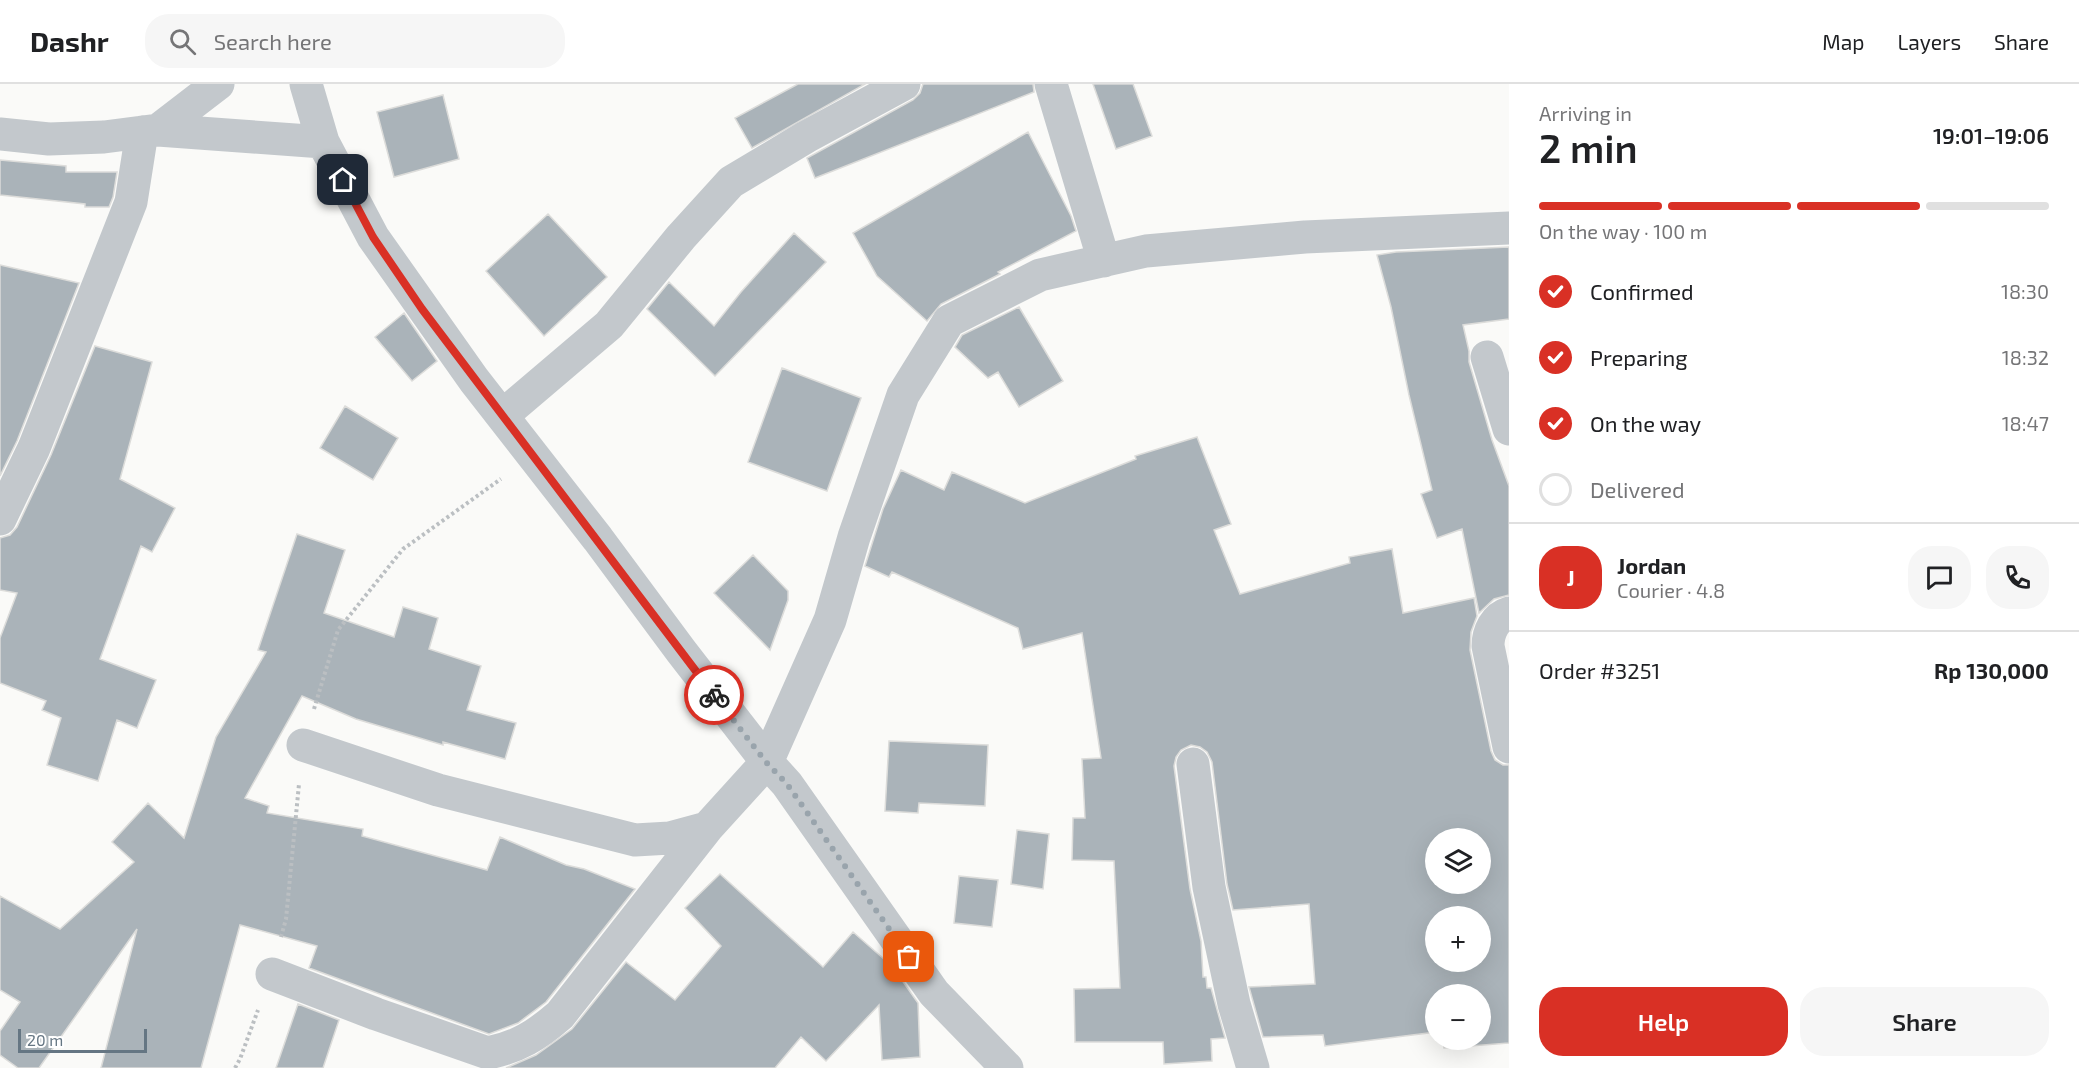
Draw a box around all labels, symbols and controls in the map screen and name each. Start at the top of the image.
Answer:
search box [145,14,565,68]
text: Dashr [30,24,109,58]
icon: search [166,25,199,58]
text: Search here [214,28,332,54]
text: Map [1822,29,1864,54]
text: Layers [1897,29,1961,54]
text: Share [1994,29,2049,54]
text: Arriving in [1539,101,1632,125]
text: 19:01–19:06 [1933,122,2049,148]
text: 2 min [1539,124,1638,171]
pin [317,154,368,205]
icon: home [326,163,359,196]
text: On the way · 100 m [1539,219,1707,243]
icon: check [1539,275,1572,308]
text: Confirmed [1590,278,1694,304]
text: 18:30 [2001,279,2049,303]
icon: check [1539,341,1572,374]
text: Preparing [1590,344,1688,370]
text: 18:32 [2002,345,2049,369]
icon: check [1539,407,1572,440]
text: On the way [1590,410,1701,436]
text: 18:47 [2002,411,2049,435]
text: Delivered [1590,476,1685,502]
button: chat [1908,546,1971,609]
button: phone [1986,546,2049,609]
text: Jordan [1617,552,1686,578]
text: J [1566,564,1575,590]
text: Courier · 4.8 [1617,578,1725,602]
text: Order #3251 [1539,657,1660,683]
text: Rp 130,000 [1934,657,2049,683]
courier [684,665,744,725]
icon: bike [698,679,731,712]
map controls [1425,828,1491,1050]
button: layers [1425,828,1491,894]
button: + [1425,906,1491,972]
pin [883,931,934,982]
icon: bag [892,940,925,973]
button: − [1425,984,1491,1050]
button: Help [1539,987,1788,1056]
button: Share [1800,987,2049,1056]
scale bar [18,1026,147,1054]
text: 20 m [27,1030,63,1049]

